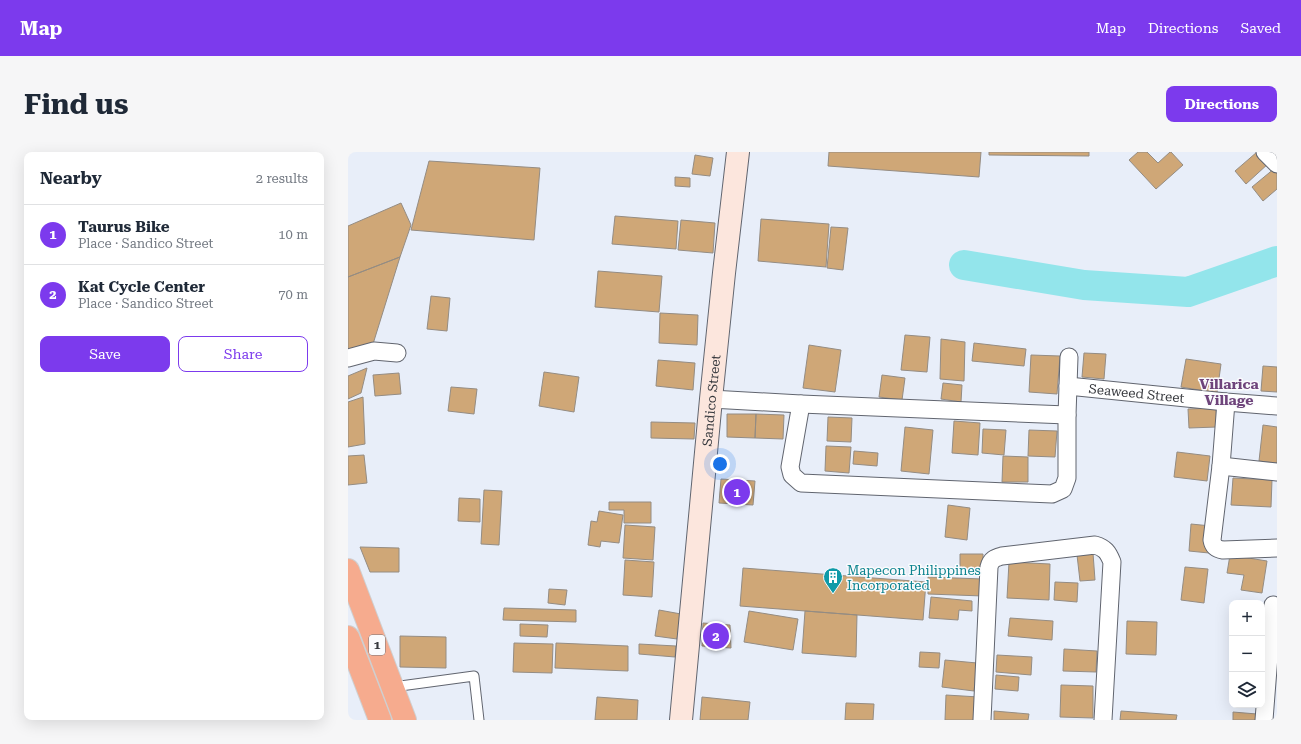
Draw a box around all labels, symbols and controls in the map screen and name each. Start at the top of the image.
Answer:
text: Map [20,17,62,40]
text: Map [1096,20,1126,36]
text: Directions [1148,20,1218,36]
text: Saved [1240,20,1281,36]
button: Directions [1166,86,1277,122]
text: Find us [24,88,128,121]
text: Nearby [40,168,102,188]
text: 2 results [256,171,308,186]
text: Taurus Bike [78,218,169,236]
text: 1 [49,227,57,242]
text: 10 m [278,227,308,242]
text: Place · Sandico Street [78,236,213,251]
text: Kat Cycle Center [78,278,205,296]
text: 2 [49,287,57,302]
text: 70 m [278,287,308,302]
text: Place · Sandico Street [78,296,213,311]
button: Save [40,336,170,372]
button: Share [178,336,308,372]
street label: Sandico Street [699,354,723,447]
district label: Villarica Village [1199,376,1260,408]
street label: Seaweed Street [1088,381,1185,405]
your location [710,454,730,474]
pin: 1 [724,477,750,507]
place label: Mapecon Philippines Incorporated [847,563,981,593]
building icon: Mapecon Philippines Incorporated [822,566,844,594]
map controls [1229,600,1265,708]
button: + [1229,600,1265,636]
pin: 2 [703,621,729,651]
road number: 1 [369,635,385,655]
button: − [1229,636,1265,672]
button: layers [1229,672,1265,708]

